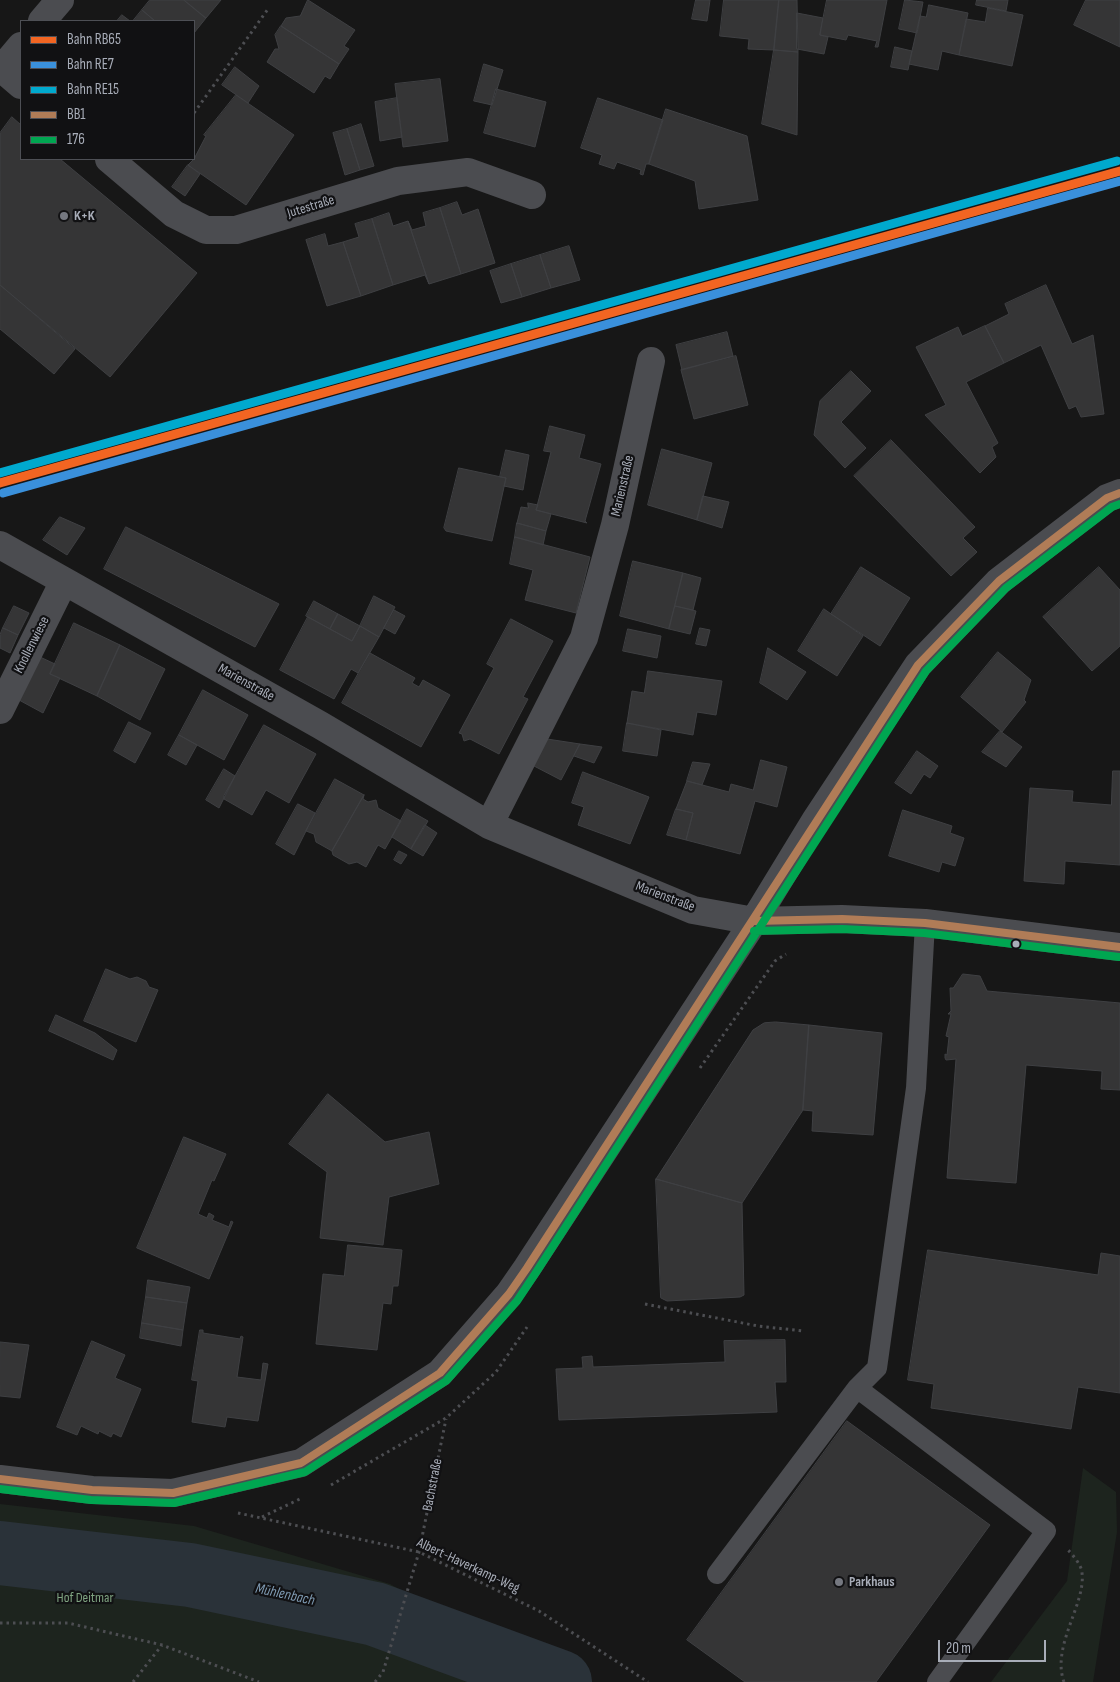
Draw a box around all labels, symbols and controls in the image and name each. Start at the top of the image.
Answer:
legend [20,20,195,160]
text: Bahn RB65 [67,30,121,49]
text: Bahn RE7 [67,55,114,74]
text: Bahn RE15 [67,80,119,99]
text: BB1 [67,105,86,124]
text: 176 [67,130,85,149]
street label: Jutestraße [285,192,337,222]
place label: K+K [74,208,95,224]
marker: K+K [58,210,70,222]
street label: Marienstraße [608,454,638,518]
street label: Knollenwiese [11,614,53,676]
street label: Marienstraße [215,661,277,705]
street label: Marienstraße [633,878,697,916]
unlabelled marker [1011,939,1021,949]
street label: Bachstraße [420,1457,446,1513]
street label: Albert-Haverkamp-Weg [414,1535,522,1597]
place label: Parkhaus [849,1574,895,1590]
marker: Parkhaus [833,1576,845,1588]
water label: Mühlenbach [254,1580,316,1610]
park label: Hof Deitmar [57,1590,113,1606]
scale bar [940,1630,1048,1662]
text: 20 m [946,1639,971,1658]

